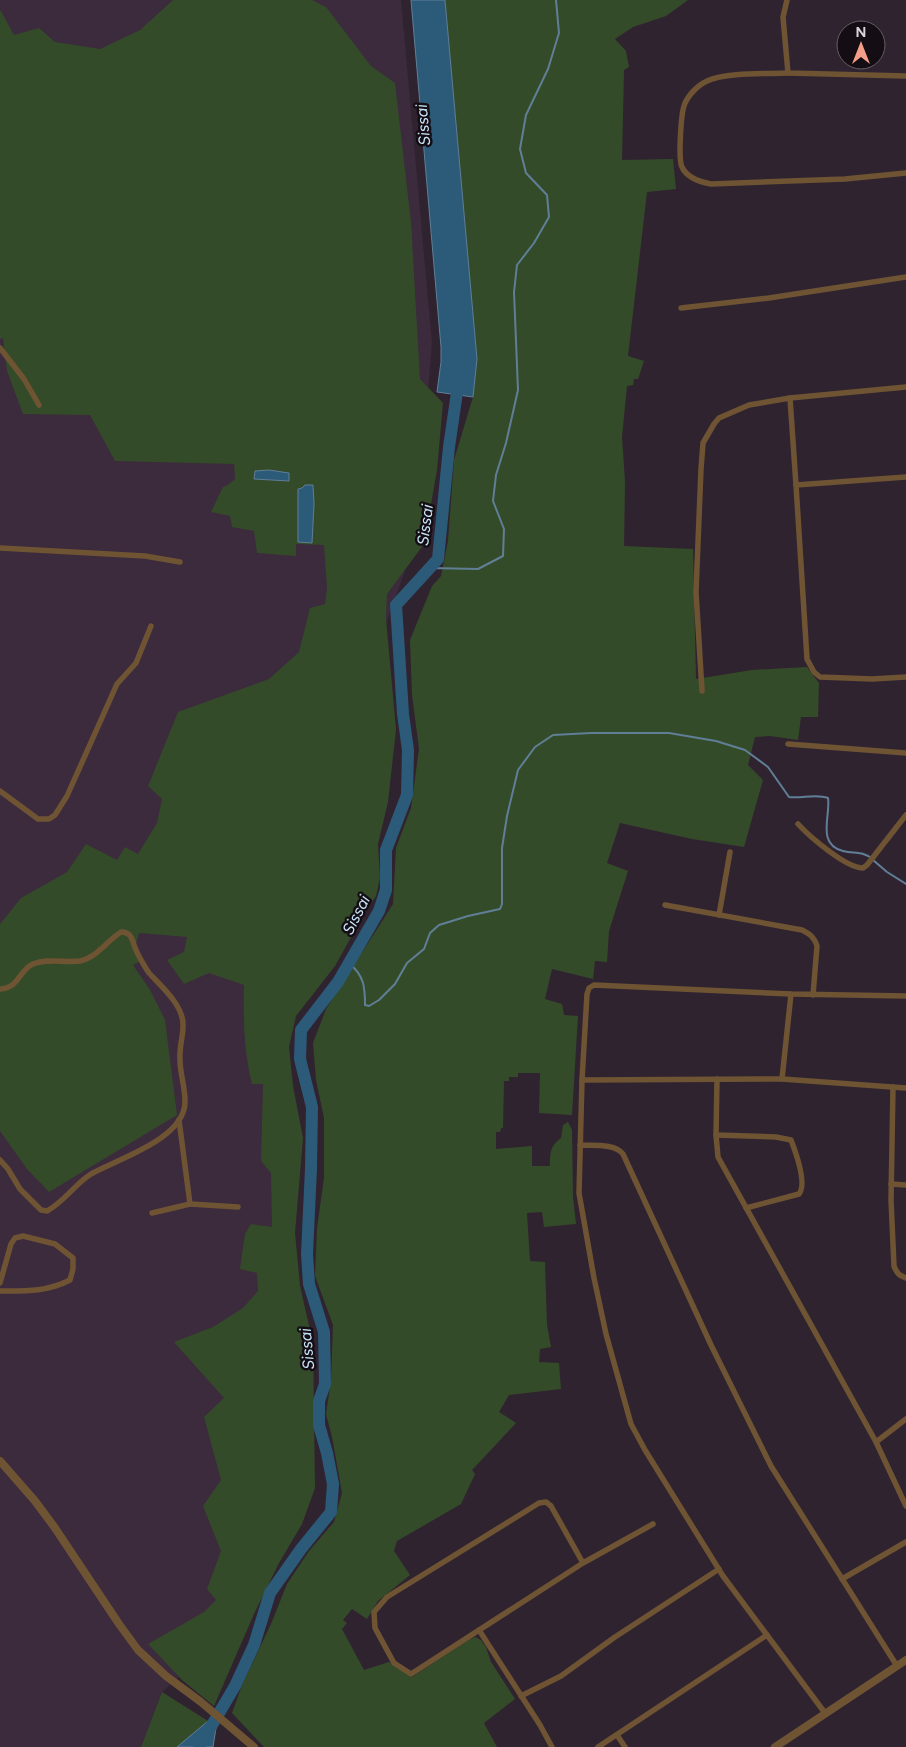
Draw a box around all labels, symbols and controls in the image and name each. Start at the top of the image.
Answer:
north arrow [836,20,886,70]
text: N [856,24,866,41]
water label: Sissai [412,103,434,147]
water label: Sissai [413,503,437,547]
water label: Sissai [338,892,374,938]
water label: Sissai [296,1327,318,1371]

